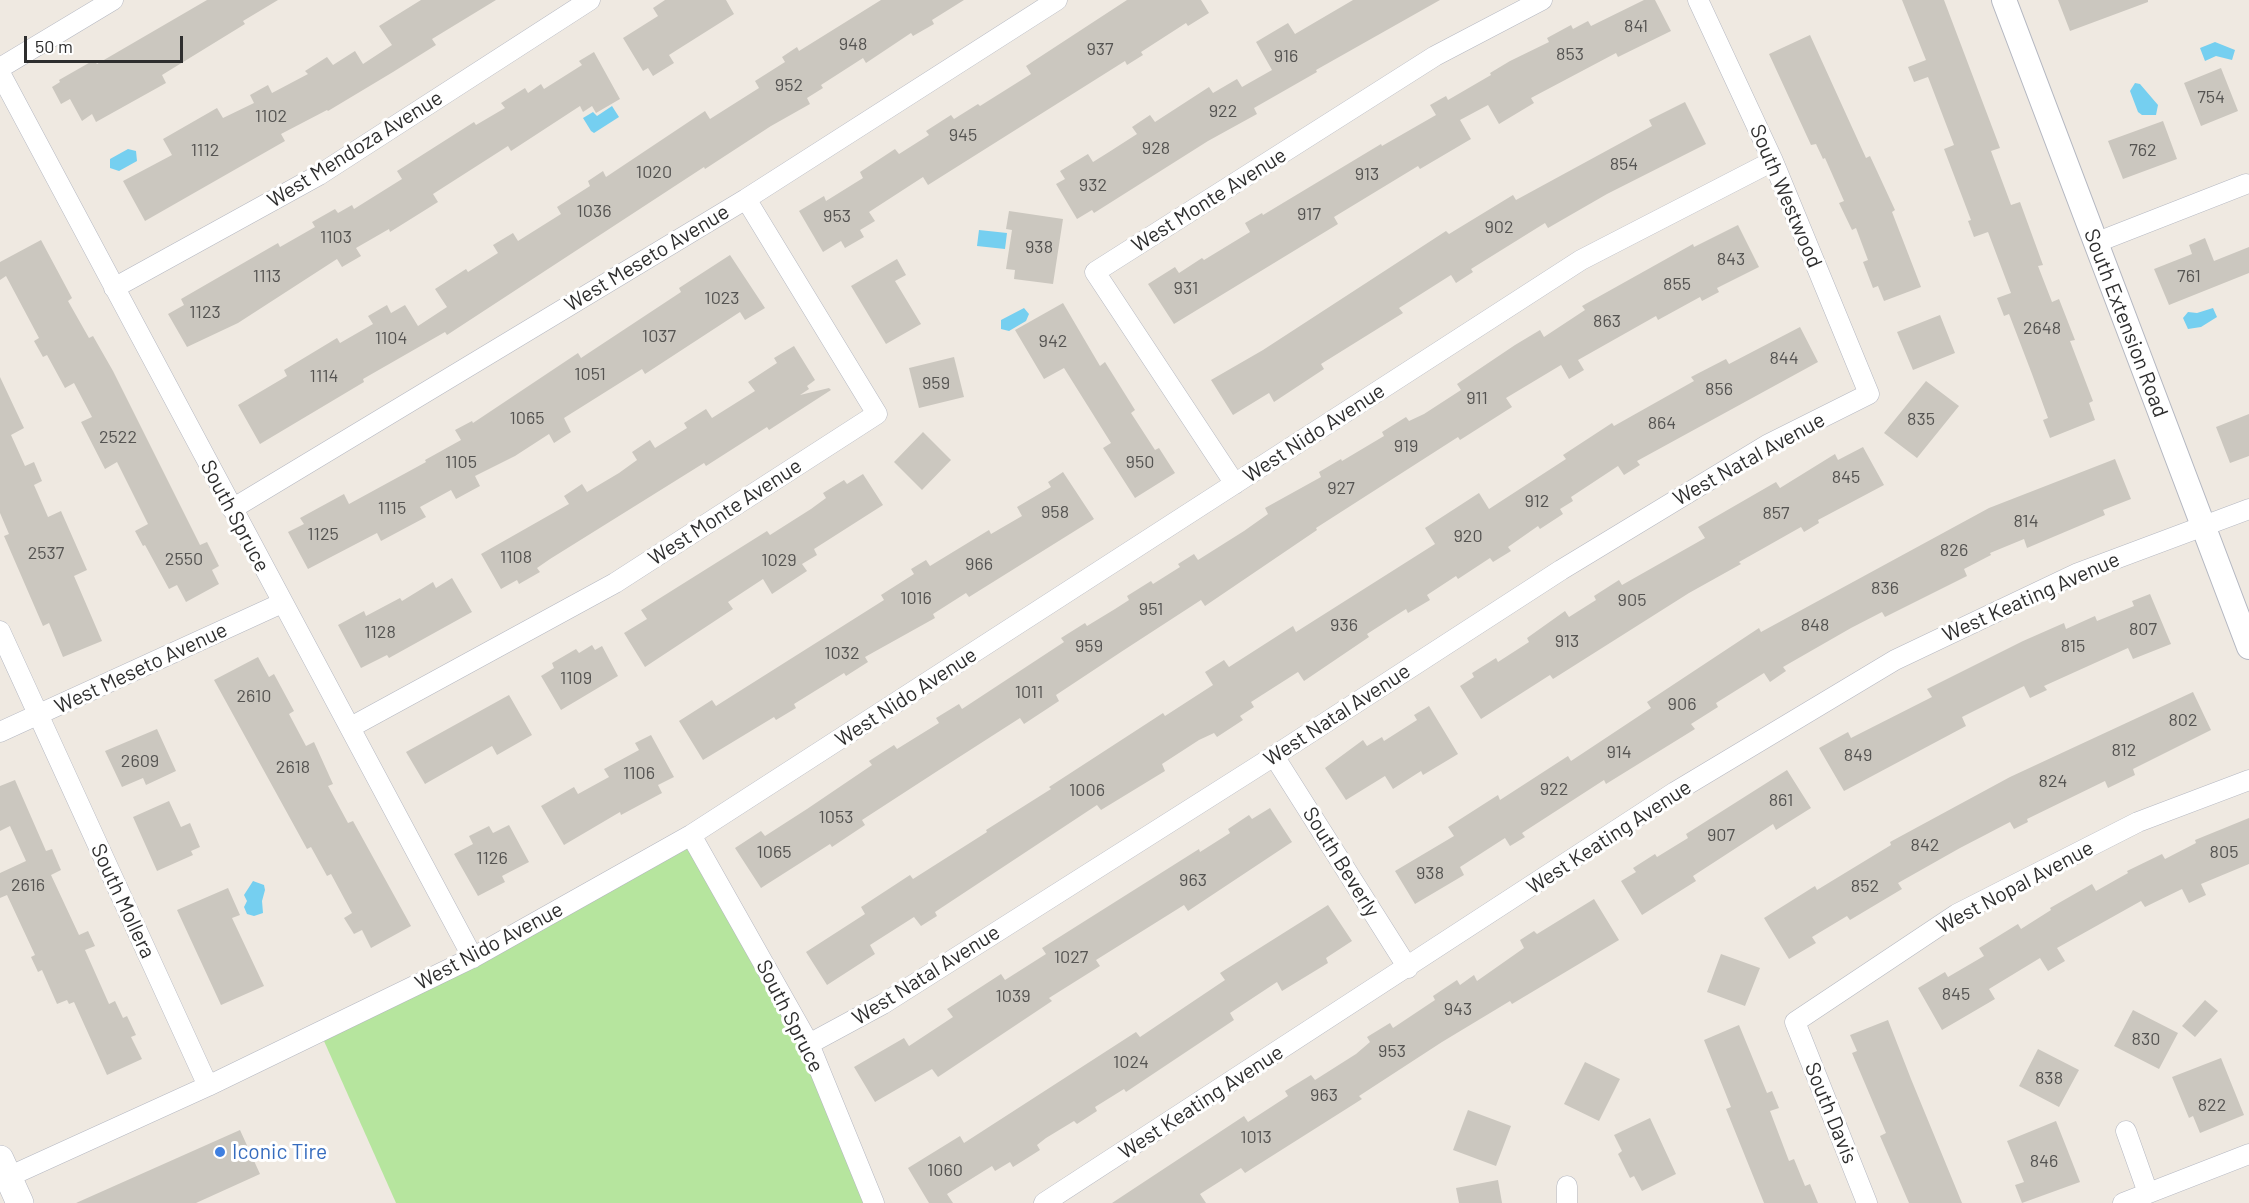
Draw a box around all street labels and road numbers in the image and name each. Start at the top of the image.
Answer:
street label: West Mendoza Avenue [263,85,447,213]
street label: South Westwood [1744,120,1828,272]
street label: West Monte Avenue [1127,142,1291,258]
street label: West Meseto Avenue [560,199,734,317]
street label: South Extension Road [2078,225,2174,421]
street label: West Nido Avenue [1238,378,1390,488]
street label: West Natal Avenue [1669,407,1829,511]
street label: West Monte Avenue [644,453,806,571]
street label: South Spruce [195,456,275,576]
street label: West Keating Avenue [1939,547,2123,647]
street label: West Meseto Avenue [51,617,231,719]
street label: West Nido Avenue [830,642,982,752]
street label: West Natal Avenue [1259,658,1415,772]
street label: West Keating Avenue [1522,774,1696,900]
street label: South Beverly [1297,802,1385,922]
street label: West Nopal Avenue [1932,835,2098,939]
street label: South Mollera [85,840,161,962]
street label: West Nido Avenue [411,896,567,996]
street label: West Natal Avenue [848,919,1004,1031]
street label: South Spruce [751,956,829,1076]
street label: West Keating Avenue [1114,1039,1288,1165]
street label: South Davis [1799,1059,1863,1167]

